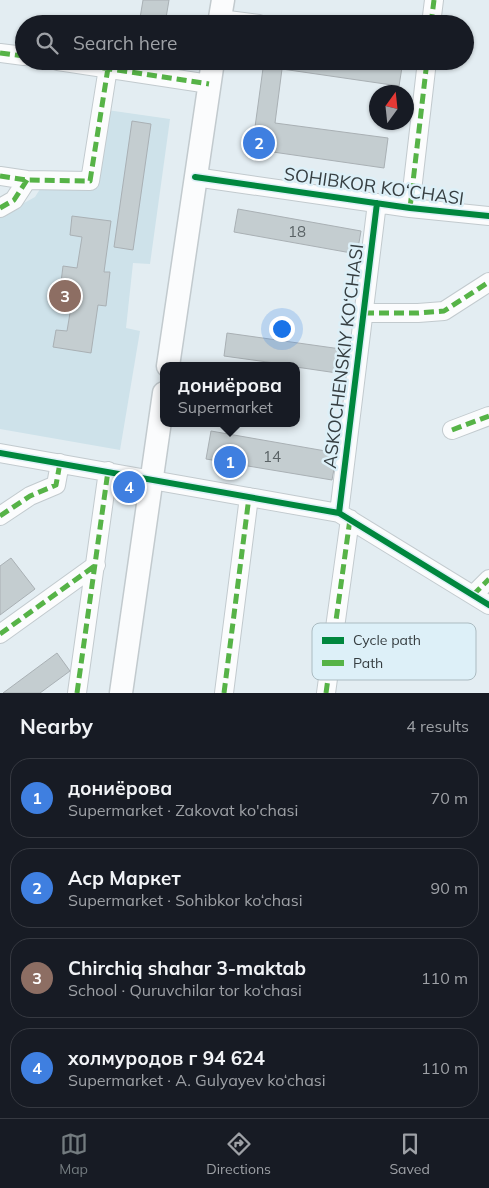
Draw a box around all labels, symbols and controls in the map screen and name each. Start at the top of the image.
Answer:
search box [15,15,474,70]
icon: search [33,29,61,57]
text: Search here [73,31,177,55]
north arrow [369,85,414,130]
pin: 2 [243,124,275,162]
street label: SOHIBKOR KO‘CHASI [283,162,465,210]
house number: 18 [288,222,306,241]
street label: ASKOCHENSKIY KO‘CHASI [318,242,368,470]
pin: 3 [49,277,81,315]
your location [269,316,295,342]
popup [160,362,300,427]
text: дониёрова [178,373,282,397]
text: Supermarket [178,397,273,417]
pin: 1 [214,443,246,481]
house number: 14 [263,447,281,466]
pin: 4 [113,468,145,506]
legend [312,623,476,680]
text: Cycle path [353,631,421,649]
text: Path [353,654,383,672]
text: Nearby [20,713,93,739]
text: 4 results [406,716,469,736]
text: дониёрова [68,776,172,800]
text: 1 [32,788,42,808]
text: 70 m [431,788,468,808]
text: Supermarket · Zakovat ko'chasi [68,800,298,820]
text: Аср Маркет [68,866,181,890]
text: 2 [32,878,42,898]
text: 90 m [431,878,468,898]
text: Supermarket · Sohibkor ko‘chasi [68,890,302,910]
text: Chirchiq shahar 3-maktab [68,956,306,980]
text: 3 [32,968,42,988]
text: 110 m [421,968,468,988]
text: School · Quruvchilar tor ko‘chasi [68,980,302,1000]
text: холмуродов г 94 624 [68,1046,265,1070]
text: 4 [32,1058,42,1078]
text: 110 m [421,1058,468,1078]
text: Supermarket · A. Gulyayev ko‘chasi [68,1070,326,1090]
tab: Map [59,1130,88,1178]
tab: Directions [206,1130,271,1178]
tab: Saved [389,1130,430,1178]

